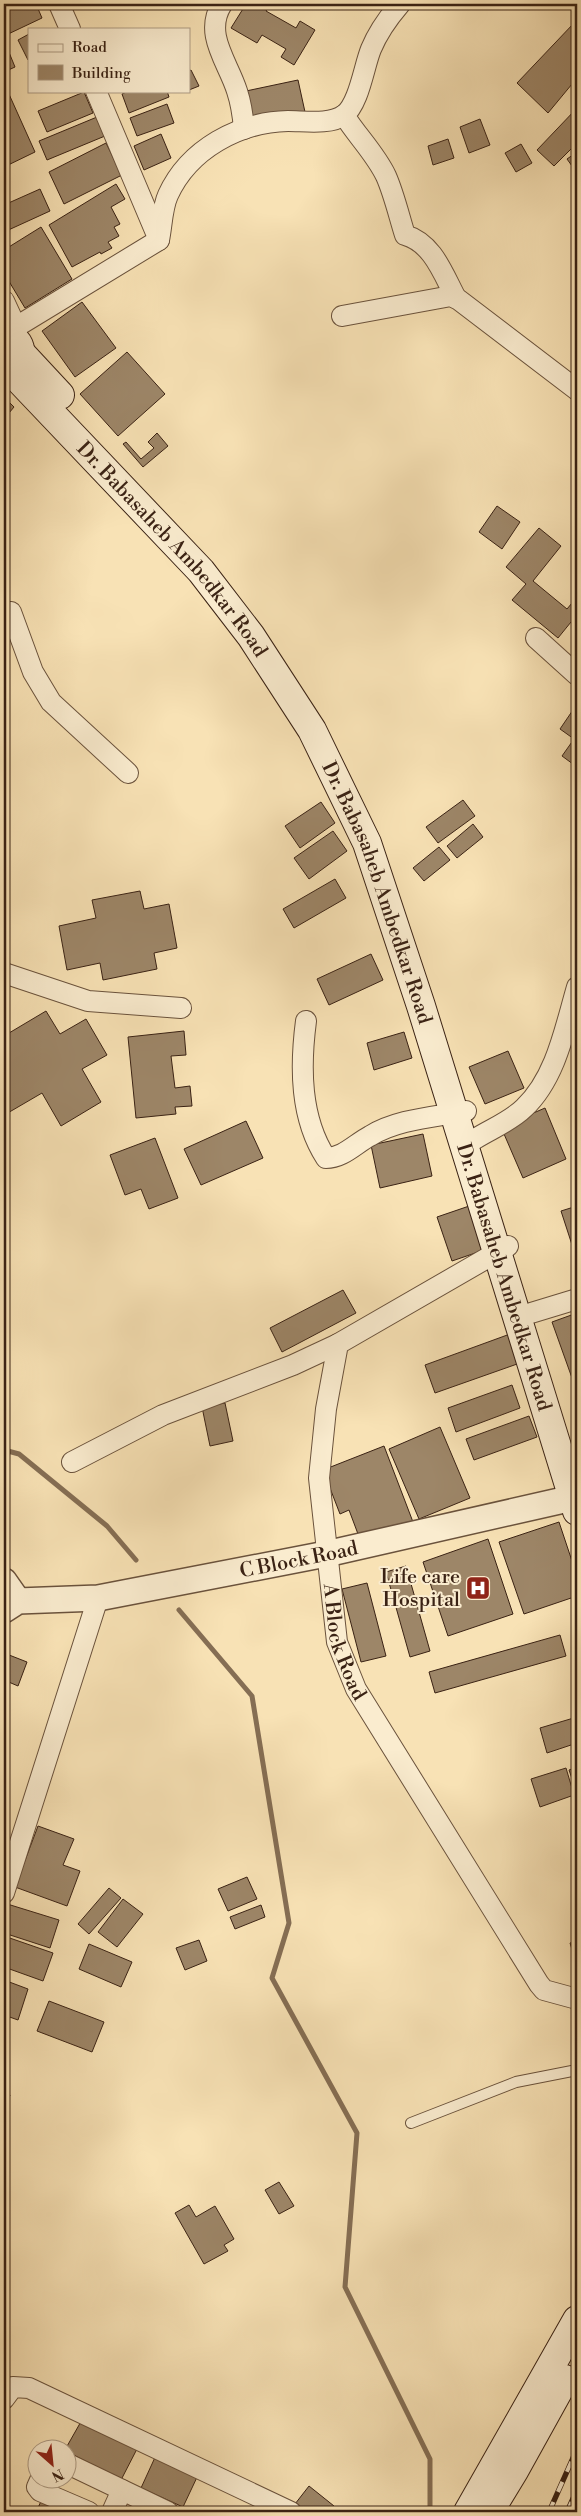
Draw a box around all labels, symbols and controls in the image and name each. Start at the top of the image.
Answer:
legend [28,28,190,92]
text: Road [72,38,107,57]
text: Building [71,64,131,83]
street label: Dr. Babasaheb Ambedkar Road [71,437,273,663]
street label: Dr. Babasaheb Ambedkar Road [315,758,437,1028]
street label: Dr. Babasaheb Ambedkar Road [450,1140,556,1415]
street label: C Block Road [237,1536,361,1584]
place label: Life care Hospital [380,1565,460,1613]
hospital icon: Life care Hospital [465,1575,491,1601]
street label: A Block Road [317,1581,371,1706]
north arrow [28,2438,78,2488]
text: N [48,2464,66,2485]

